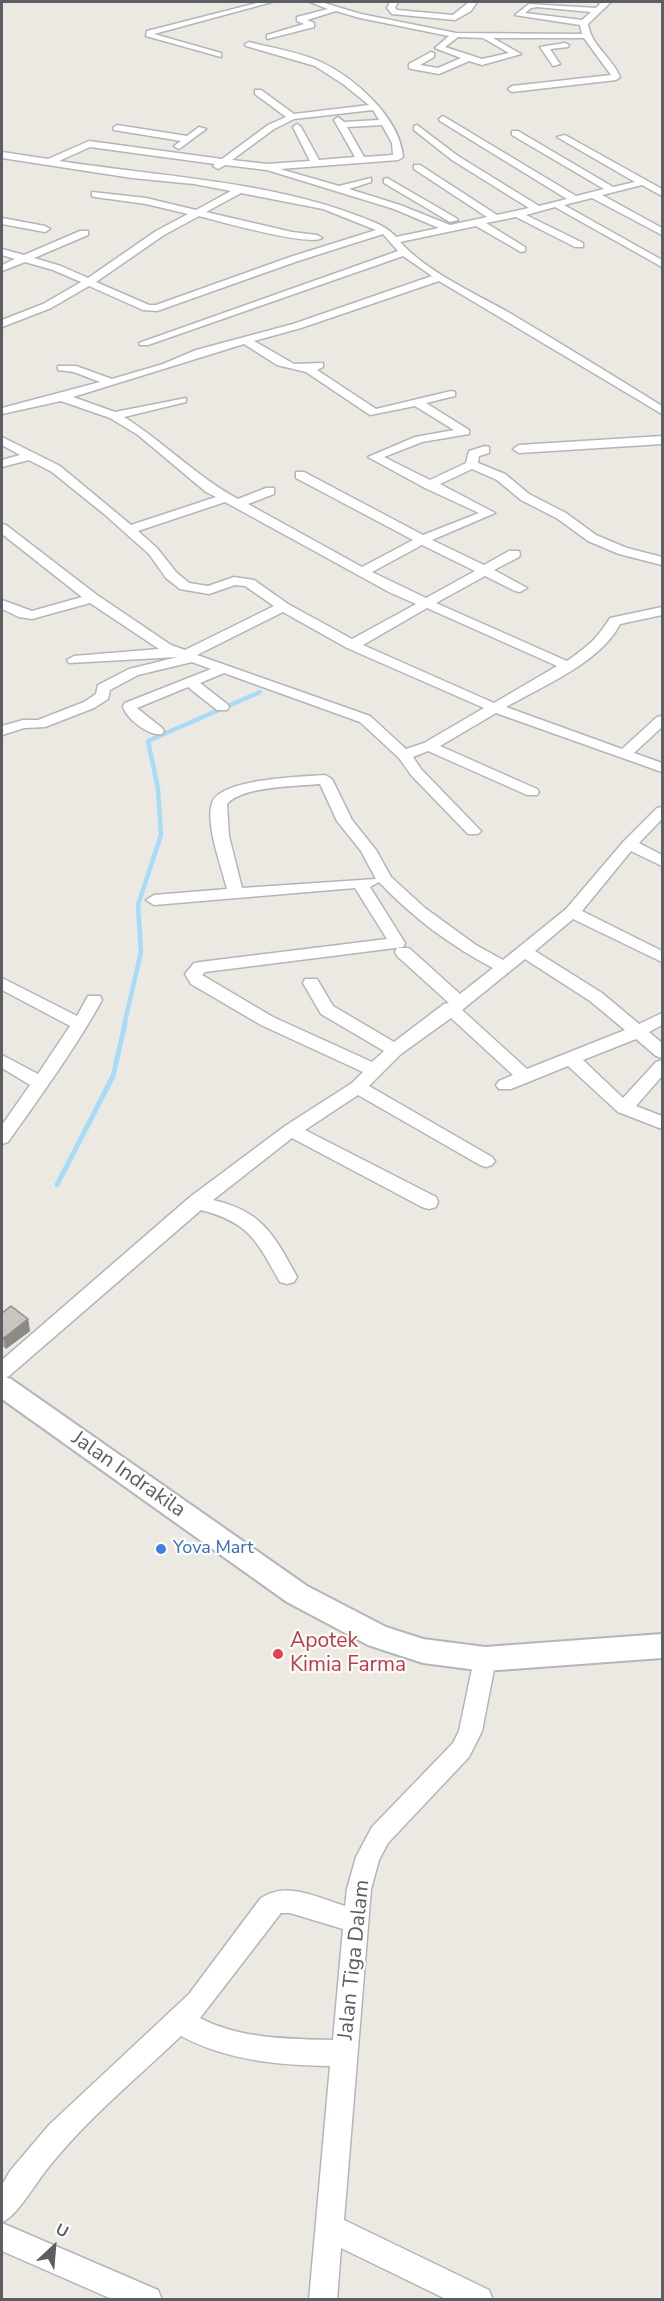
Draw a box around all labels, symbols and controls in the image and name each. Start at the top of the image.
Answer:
street label: Jalan Indrakila [66,1426,190,1524]
place label: Yova Mart [173,1538,254,1560]
marker: Yova Mart [154,1542,168,1556]
place label: Apotek Kimia Farma [290,1629,406,1679]
marker: Apotek Kimia Farma [271,1647,285,1661]
street label: Jalan Tiga Dalam [334,1879,376,2041]
north arrow [24,2217,84,2277]
text: U [52,2218,72,2243]

